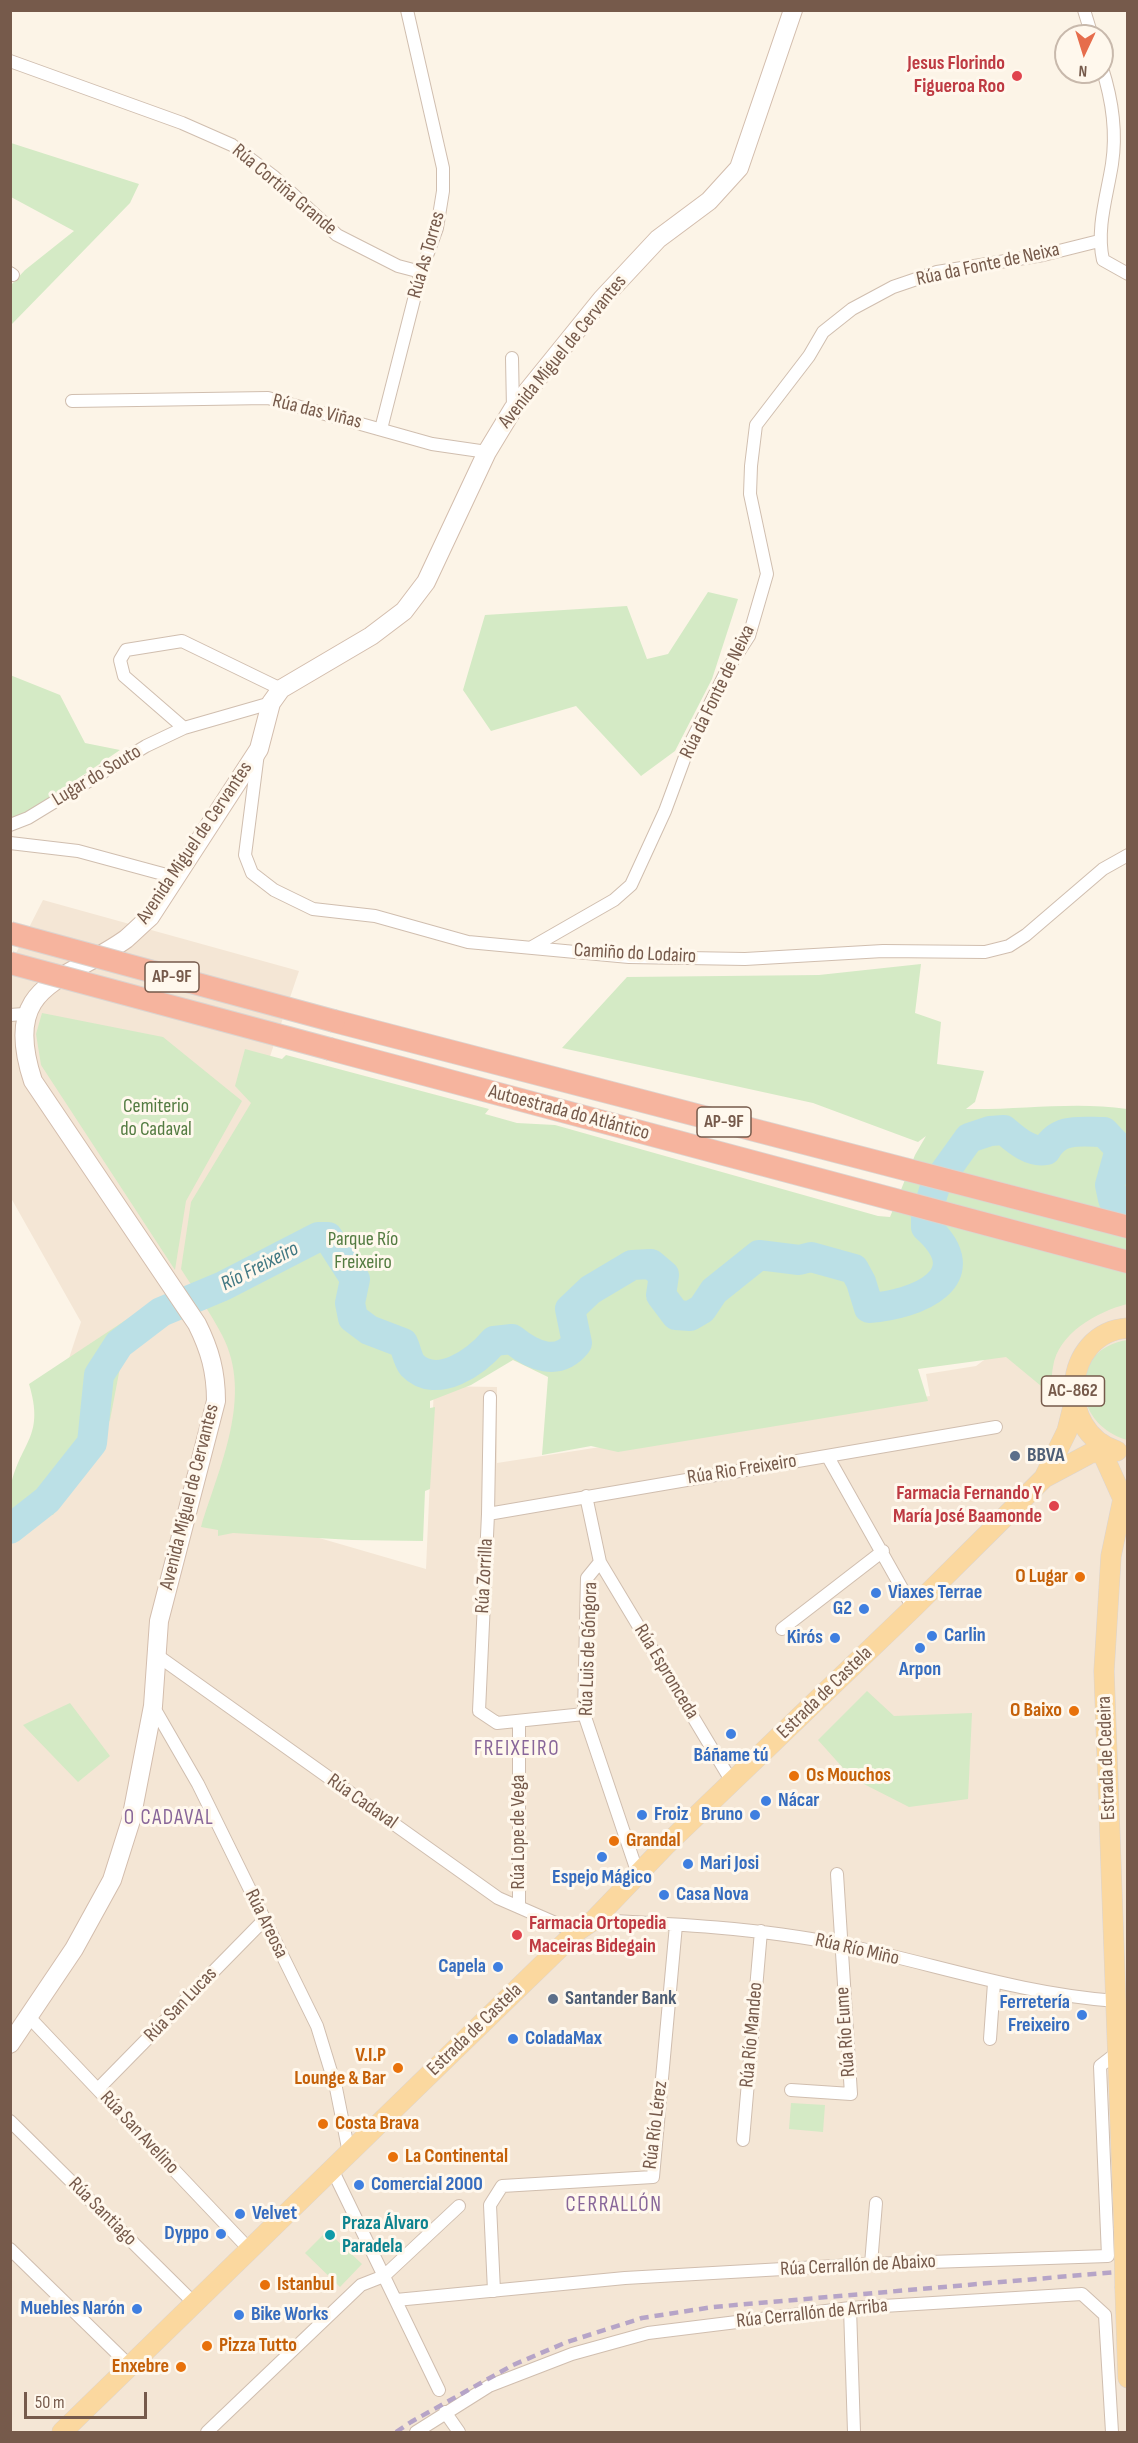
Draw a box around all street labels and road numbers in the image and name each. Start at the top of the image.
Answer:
street label: Rúa Cortiña Grande [227,139,341,241]
street label: Rúa As Torres [403,209,451,301]
street label: Rúa da Fonte de Neixa [914,238,1062,292]
street label: Avenida Miguel de Cervantes [494,270,632,434]
street label: Rúa das Viñas [270,389,364,435]
street label: Rúa da Fonte de Neixa [675,621,761,763]
street label: Lugar do Souto [48,740,146,812]
street label: Avenida Miguel de Cervantes [132,757,258,929]
street label: Camiño do Lodairo [573,939,697,969]
road number: AP-9F [145,962,199,992]
street label: Autoestrada do Atlántico [486,1080,652,1146]
road number: AP-9F [697,1107,751,1137]
road number: AC-862 [1042,1376,1104,1406]
street label: Avenida Miguel de Cervantes [155,1402,225,1592]
street label: Rúa Rio Freixeiro [686,1450,798,1490]
street label: Rúa Zorrilla [471,1538,499,1614]
street label: Rúa Luis de Góngora [575,1582,603,1716]
street label: Rúa Espronceda [628,1620,704,1724]
street label: Estrada de Castela [772,1642,878,1744]
street label: Estrada de Cedeira [1093,1696,1121,1820]
street label: Rúa Cadaval [322,1769,402,1835]
street label: Rúa Lope de Vega [507,1775,531,1889]
street label: Rúa Areosa [239,1885,293,1963]
street label: Rúa Río Miño [813,1929,901,1971]
street label: Rúa San Lucas [139,1963,223,2047]
street label: Estrada de Castela [422,1979,528,2081]
street label: Rúa Río Mandeo [735,1981,769,2089]
street label: Rúa Río Eume [831,1986,861,2078]
street label: Rúa Río Lérez [639,2079,673,2171]
street label: Rúa San Avelino [94,2086,184,2180]
street label: Rúa Santiago [63,2173,141,2251]
street label: Rúa Cerrallón de Abaixo [780,2250,936,2282]
street label: Rúa Cerrallón de Arriba [735,2294,889,2334]

